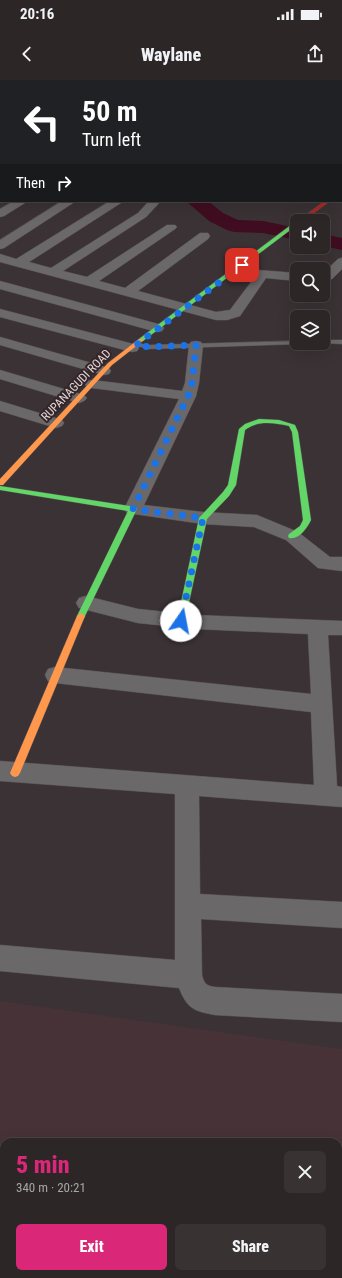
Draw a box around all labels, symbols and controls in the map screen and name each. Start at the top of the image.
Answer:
text: 20:16 [20,5,54,23]
icon: back [16,43,38,65]
icon: share [304,43,326,65]
text: Waylane [141,44,201,65]
text: 50 m [82,95,138,128]
icon: left [16,96,68,148]
text: Turn left [82,129,141,150]
icon: right [53,172,75,194]
text: Then [16,174,45,192]
map controls [290,214,330,350]
button: sound [290,214,330,254]
pin [225,248,259,282]
icon: arrive [231,254,253,276]
button: search [290,262,330,302]
button: layers [290,310,330,350]
street label: RUPANAGUDI ROAD [38,346,114,424]
position arrow [160,600,202,642]
text: 5 min [16,1151,70,1179]
button: close [284,1151,326,1193]
text: 340 m · 20:21 [16,1180,86,1195]
button: Exit [16,1224,167,1270]
button: Share [175,1224,326,1270]

